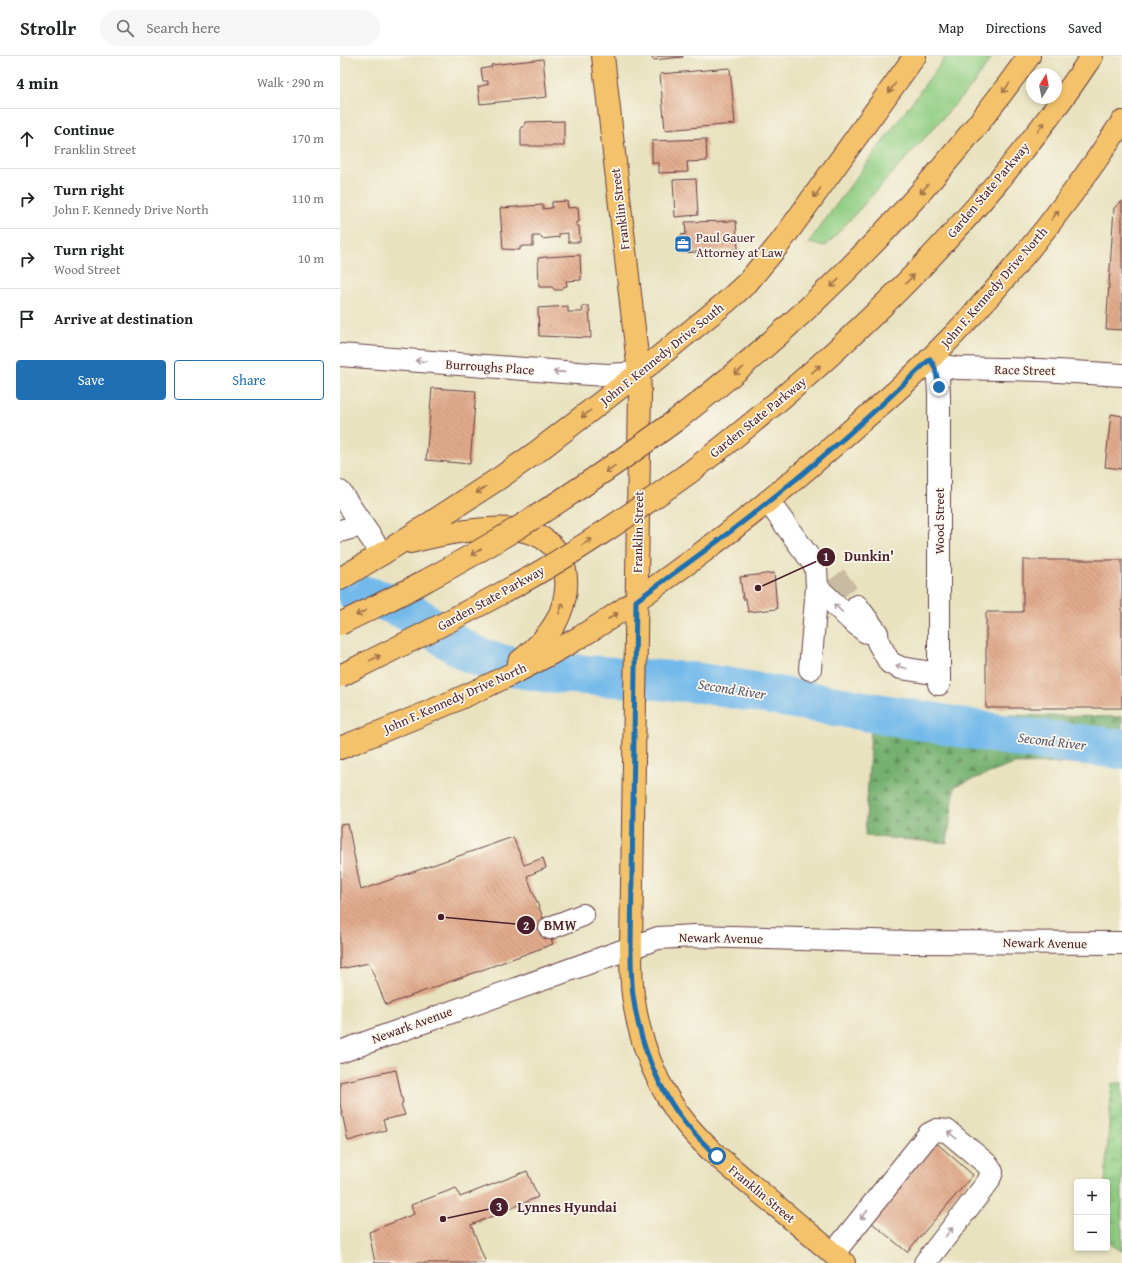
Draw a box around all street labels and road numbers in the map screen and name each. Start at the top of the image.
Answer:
street label: Garden State Parkway [942,138,1034,242]
street label: Franklin Street [606,167,634,251]
street label: John F. Kennedy Drive North [935,222,1052,353]
street label: John F. Kennedy Drive South [595,298,728,411]
street label: Burroughs Place [445,354,535,380]
street label: Race Street [994,360,1056,380]
street label: Garden State Parkway [706,372,811,462]
street label: Wood Street [930,487,949,554]
street label: Franklin Street [628,490,648,573]
street label: Garden State Parkway [434,560,548,635]
street label: John F. Kennedy Drive North [379,658,530,739]
street label: Newark Avenue [679,928,763,948]
street label: Newark Avenue [1003,933,1087,953]
street label: Newark Avenue [369,1002,455,1048]
street label: Franklin Street [724,1160,800,1228]

